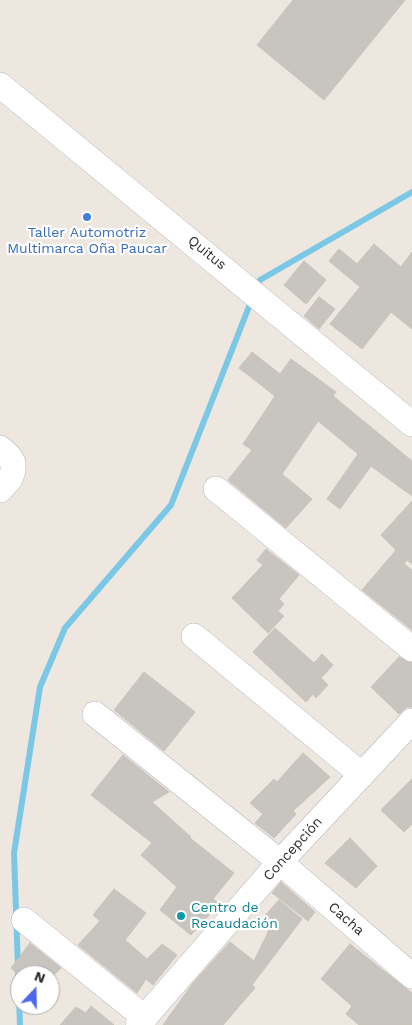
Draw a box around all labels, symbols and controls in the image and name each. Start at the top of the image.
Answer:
marker: Taller Automotriz Multimarca Oña Paucar [81,211,93,223]
place label: Taller Automotriz Multimarca Oña Paucar [7,225,167,258]
street label: Quitus [184,232,230,274]
street label: Concepción [260,814,326,884]
street label: Cacha [325,899,367,939]
place label: Centro de Recaudación [191,900,278,932]
marker: Centro de Recaudación [175,910,187,922]
north arrow [10,965,60,1015]
text: N [32,968,48,986]

